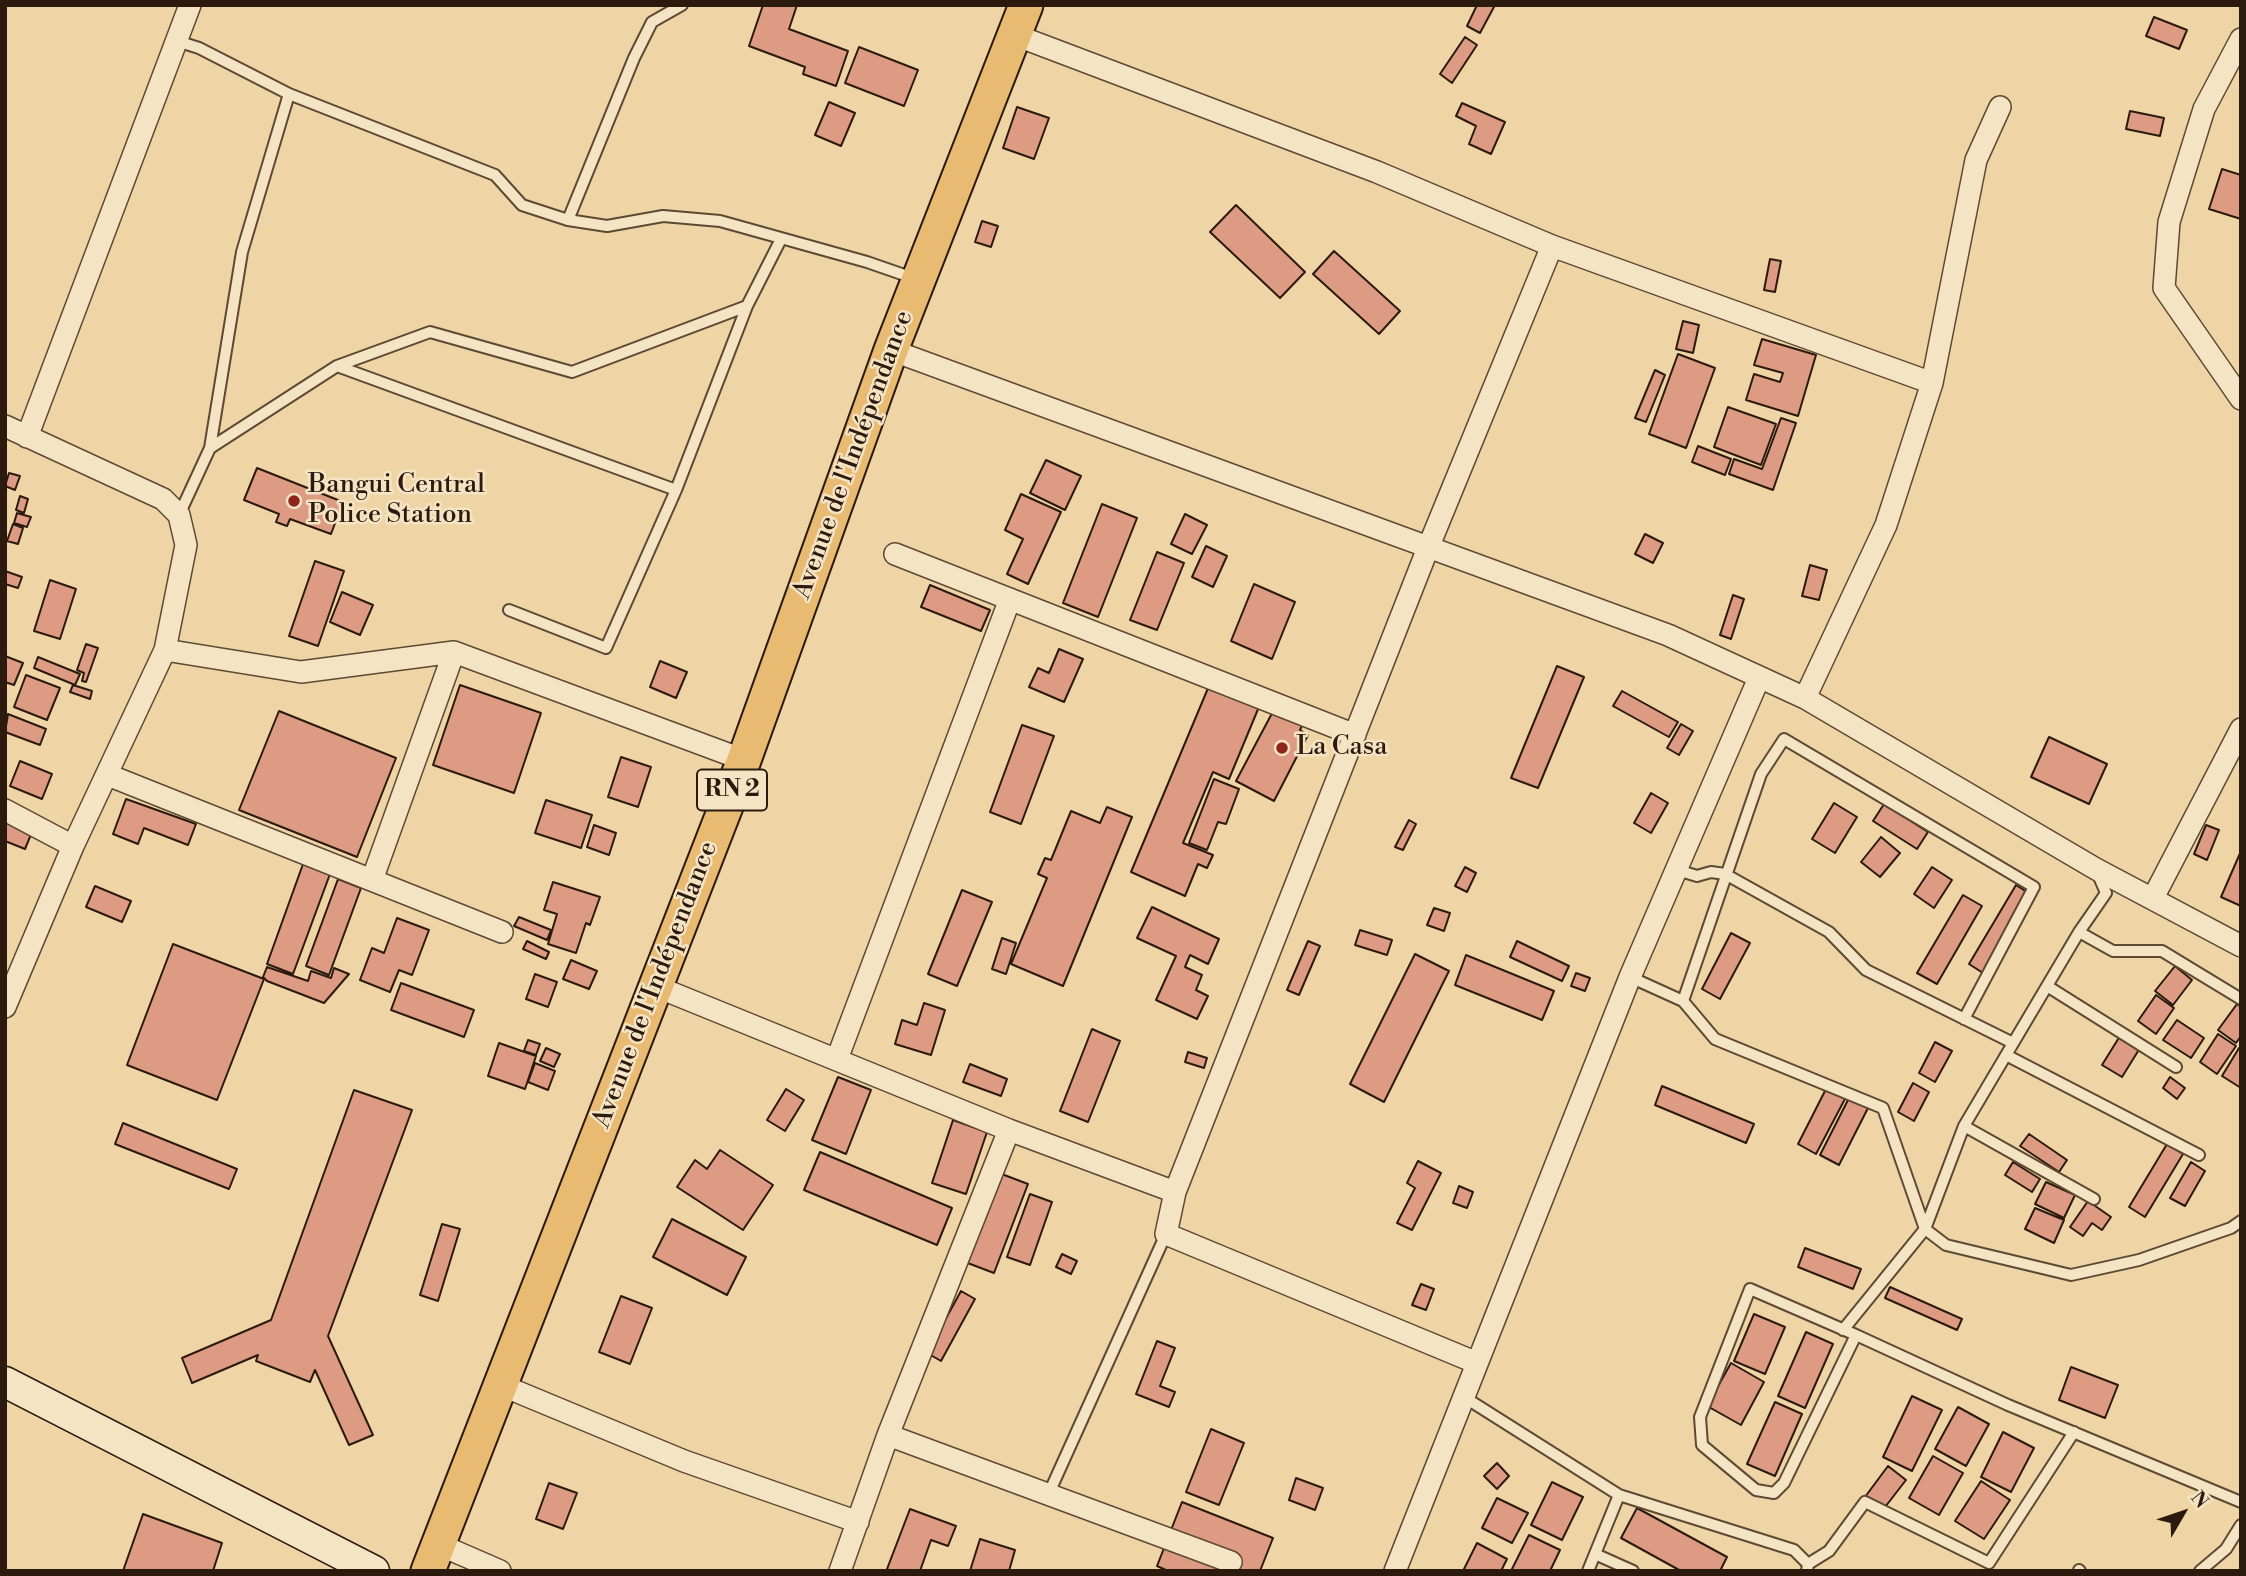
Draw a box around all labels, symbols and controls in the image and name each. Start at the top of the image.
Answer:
street label: Avenue de l'Indépendance [787,307,921,603]
place label: Bangui Central Police Station [308,470,485,532]
marker: Bangui Central Police Station [286,493,302,509]
place label: La Casa [1296,732,1387,764]
marker: La Casa [1274,740,1290,756]
road number: RN 2 [697,770,767,810]
street label: Avenue de l'Indépendance [587,837,725,1133]
north arrow [2148,1478,2218,1548]
text: N [2185,1486,2213,1513]

